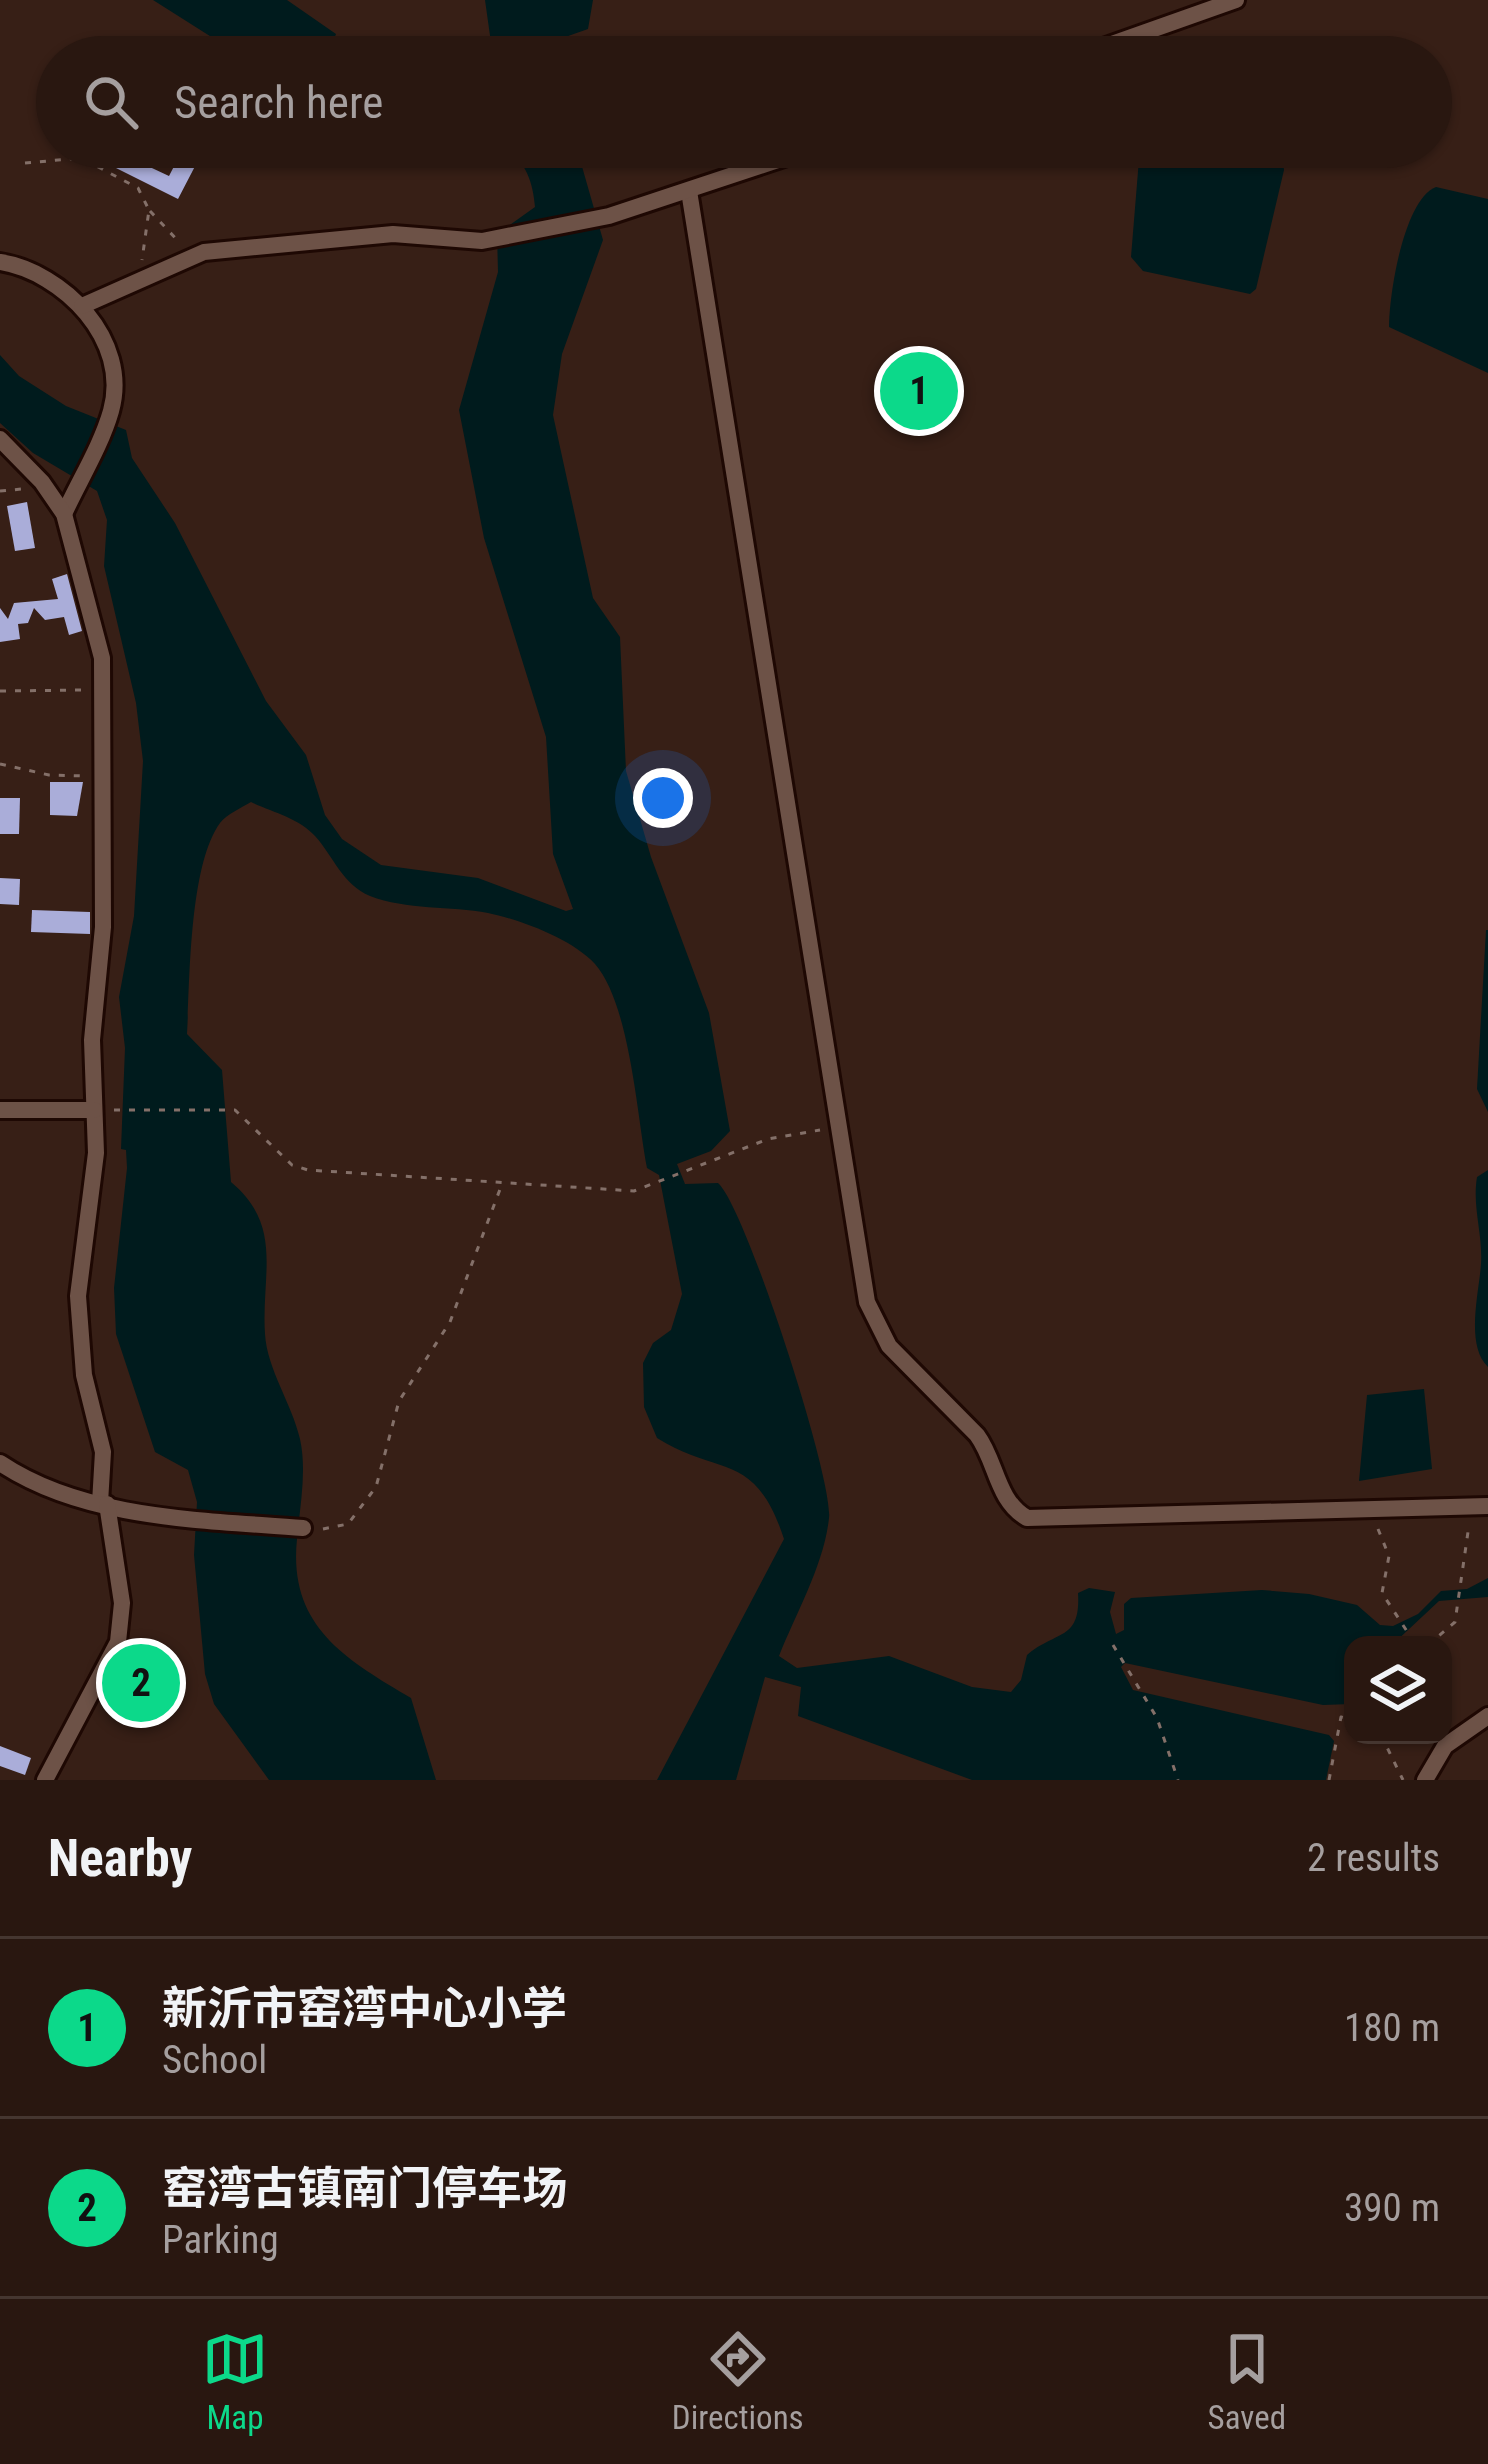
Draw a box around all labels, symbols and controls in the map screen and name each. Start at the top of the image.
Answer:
search box [36,36,1452,168]
icon: search [78,69,144,135]
text: Search here [174,76,383,129]
pin: 1 [880,346,958,436]
your location [633,768,693,828]
map controls [1344,1636,1452,1744]
button: layers [1344,1636,1452,1744]
pin: 2 [102,1638,180,1728]
text: Nearby [48,1829,192,1888]
text: 2 results [1307,1835,1440,1881]
text: 新沂市窑湾中心小学 [162,1982,567,2035]
text: 1 [77,2005,97,2051]
text: 180 m [1344,2005,1440,2051]
text: School [162,2037,267,2083]
text: 窑湾古镇南门停车场 [162,2162,567,2215]
text: 2 [77,2185,97,2231]
text: 390 m [1344,2185,1440,2231]
text: Parking [162,2217,279,2263]
tab: Map [202,2326,268,2437]
tab: Directions [672,2326,804,2437]
tab: Saved [1208,2326,1286,2437]

